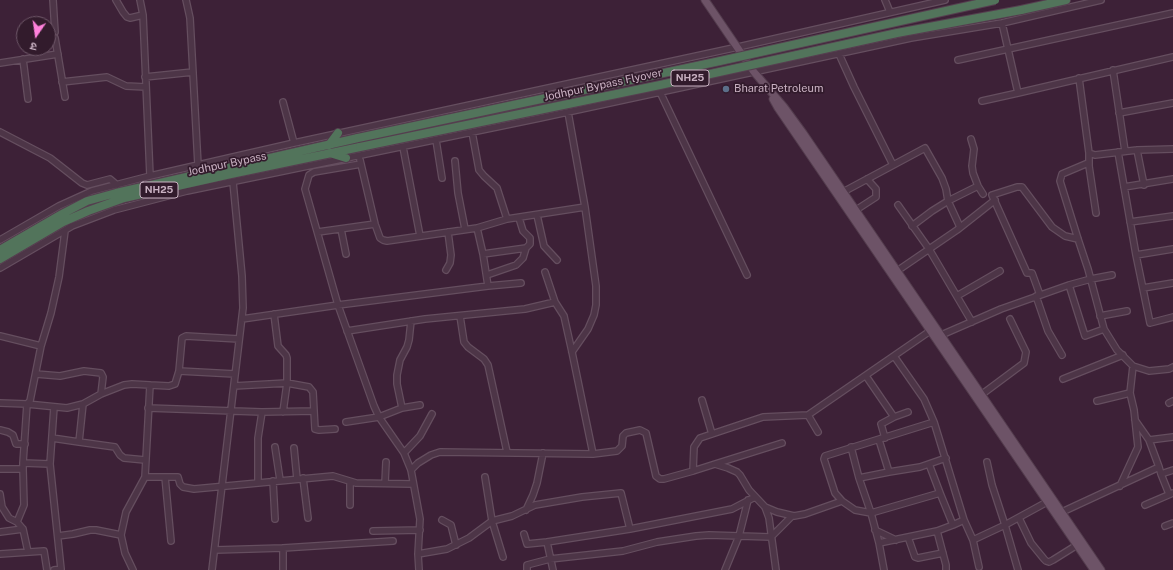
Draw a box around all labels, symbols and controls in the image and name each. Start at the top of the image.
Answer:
north arrow [16,16,56,56]
text: उ [29,40,38,53]
street label: Jodhpur Bypass Flyover [543,66,663,104]
road number: NH25 [671,70,709,86]
place label: Bharat Petroleum [734,82,824,96]
marker: Bharat Petroleum [721,84,731,94]
street label: Jodhpur Bypass [186,149,268,179]
road number: NH25 [140,182,178,198]

